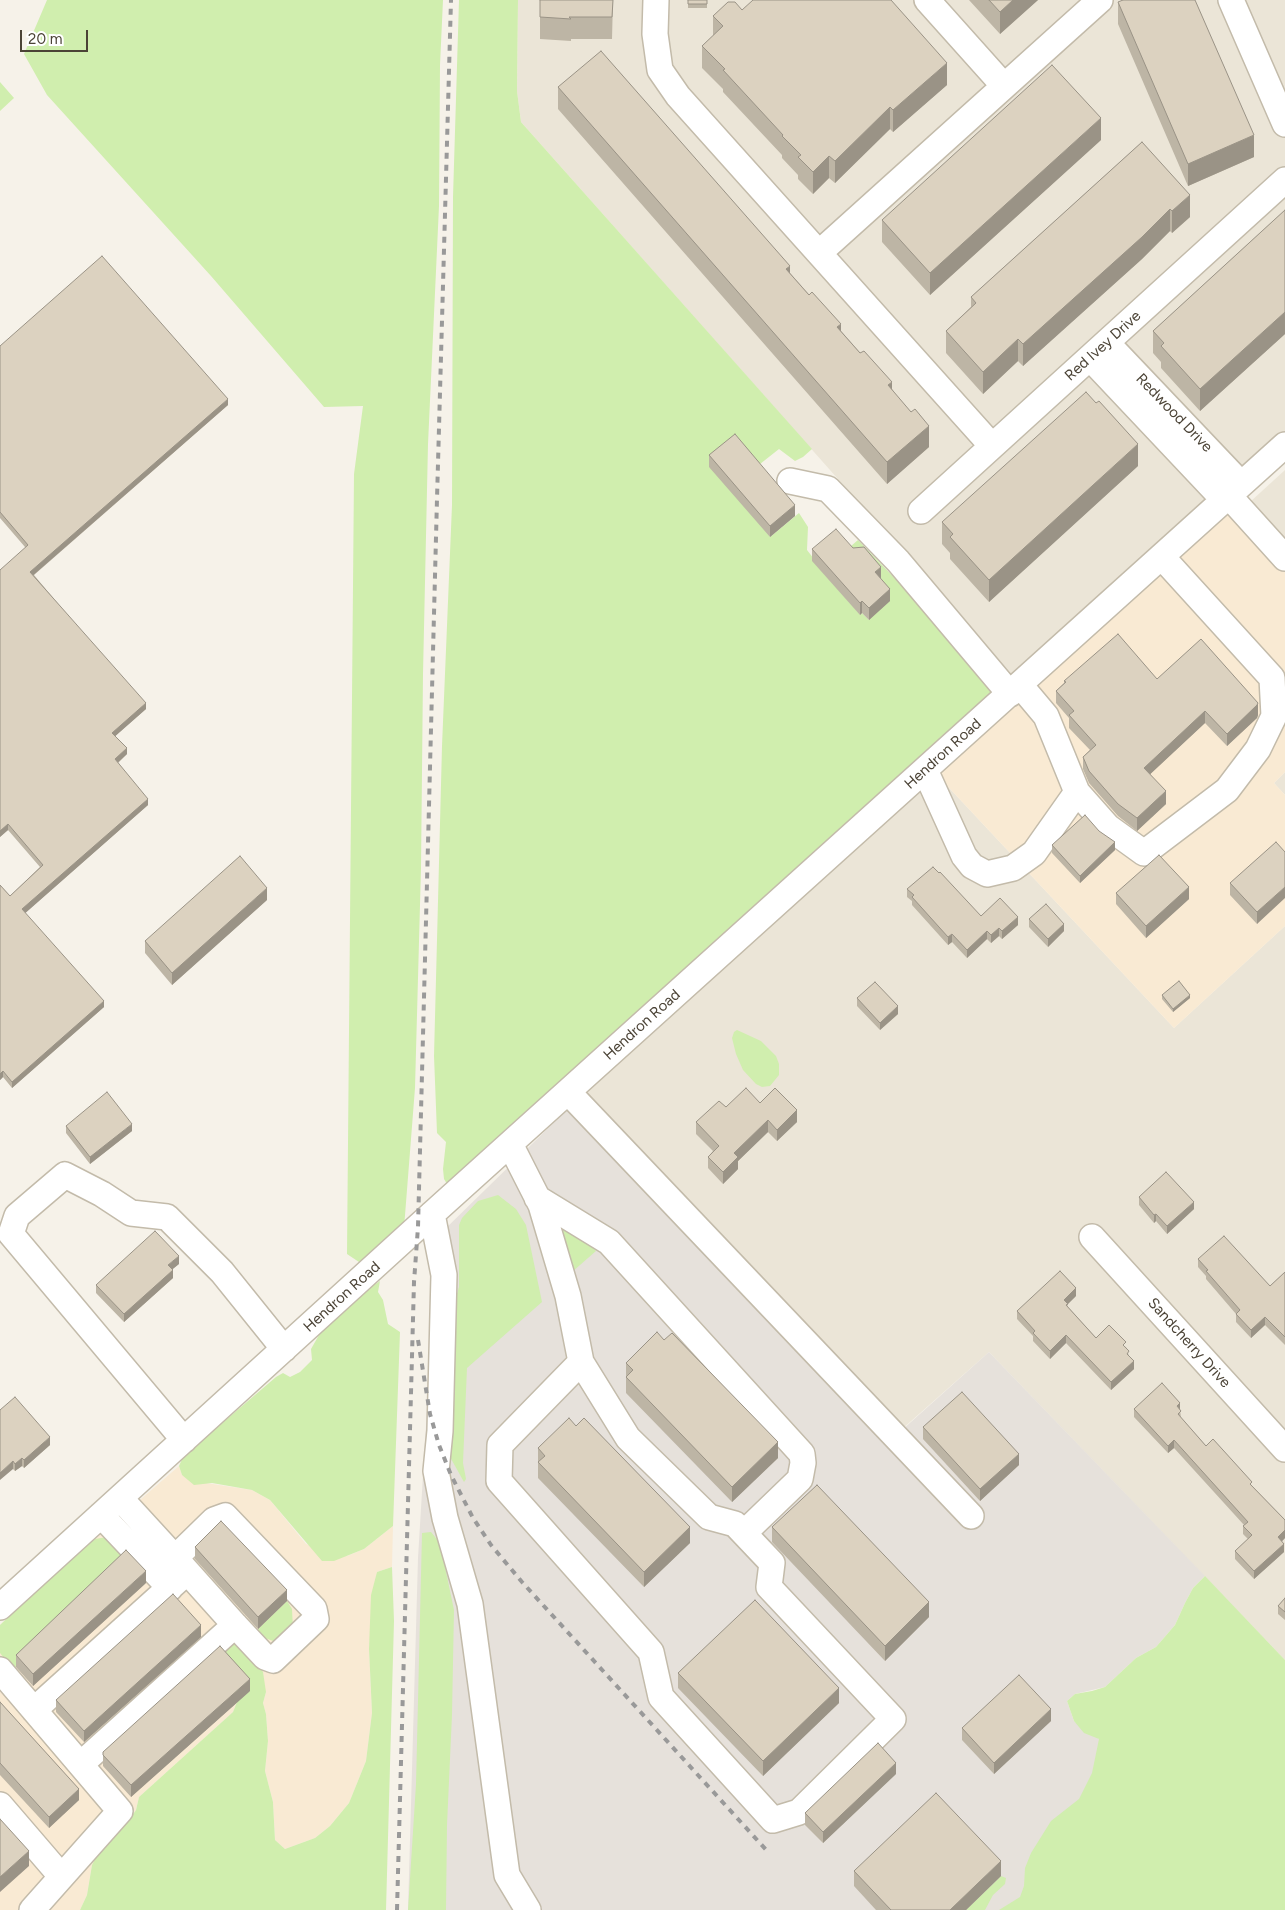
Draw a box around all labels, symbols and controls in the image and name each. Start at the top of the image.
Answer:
scale bar [22,20,90,52]
text: 20 m [28,30,62,48]
street label: Red Ivey Drive [1061,307,1145,385]
street label: Redwood Drive [1132,370,1216,456]
street label: Hendron Road [901,715,985,793]
street label: Hendron Road [600,986,684,1064]
street label: Hendron Road [300,1258,384,1336]
street label: Sandcherry Drive [1144,1294,1234,1392]

